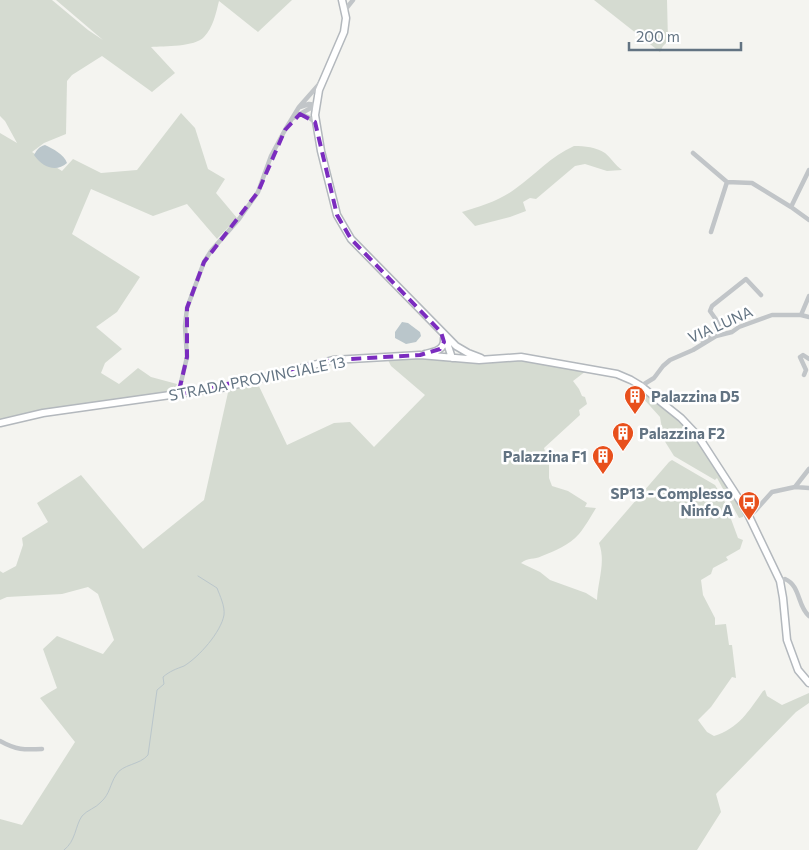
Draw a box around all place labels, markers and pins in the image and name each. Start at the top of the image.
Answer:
building icon: Palazzina D5 [623,384,647,415]
place label: Palazzina D5 [651,387,740,405]
building icon: Palazzina F2 [611,421,635,452]
place label: Palazzina F2 [639,424,725,442]
building icon: Palazzina F1 [591,444,615,475]
place label: Palazzina F1 [503,447,587,465]
place label: SP13 - Complesso Ninfo A [611,484,733,519]
bus stop icon: SP13 - Complesso Ninfo A [737,490,761,521]

